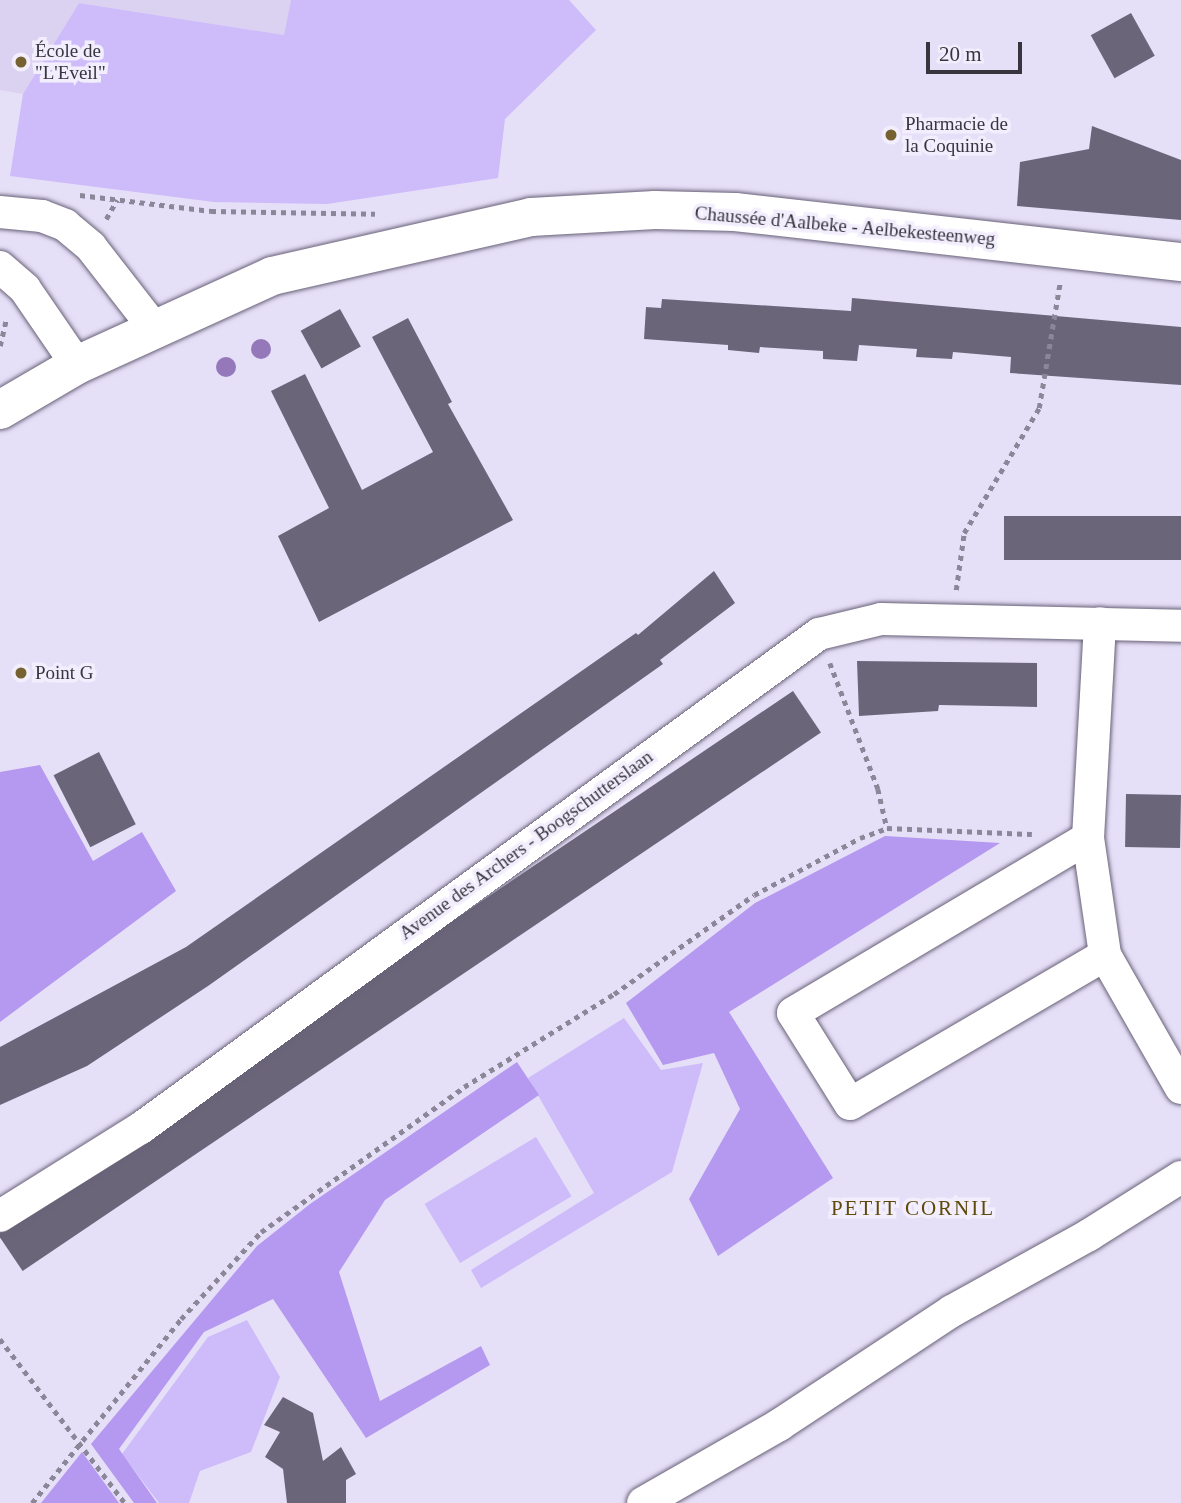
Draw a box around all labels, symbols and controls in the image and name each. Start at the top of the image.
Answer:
scale bar [929,28,1025,72]
place label: École de "L'Eveil" [35,40,106,84]
text: 20 m [939,42,982,66]
marker: École de "L'Eveil" [13,54,29,70]
place label: Pharmacie de la Coquinie [905,113,1008,157]
marker: Pharmacie de la Coquinie [883,127,899,143]
street label: Chaussée d'Aalbeke - Aelbekesteenweg [693,201,997,251]
place label: Point G [35,662,94,684]
marker: Point G [13,665,29,681]
street label: Avenue des Archers - Boogschutterslaan [394,745,658,945]
district label: PETIT CORNIL [832,1195,994,1221]

